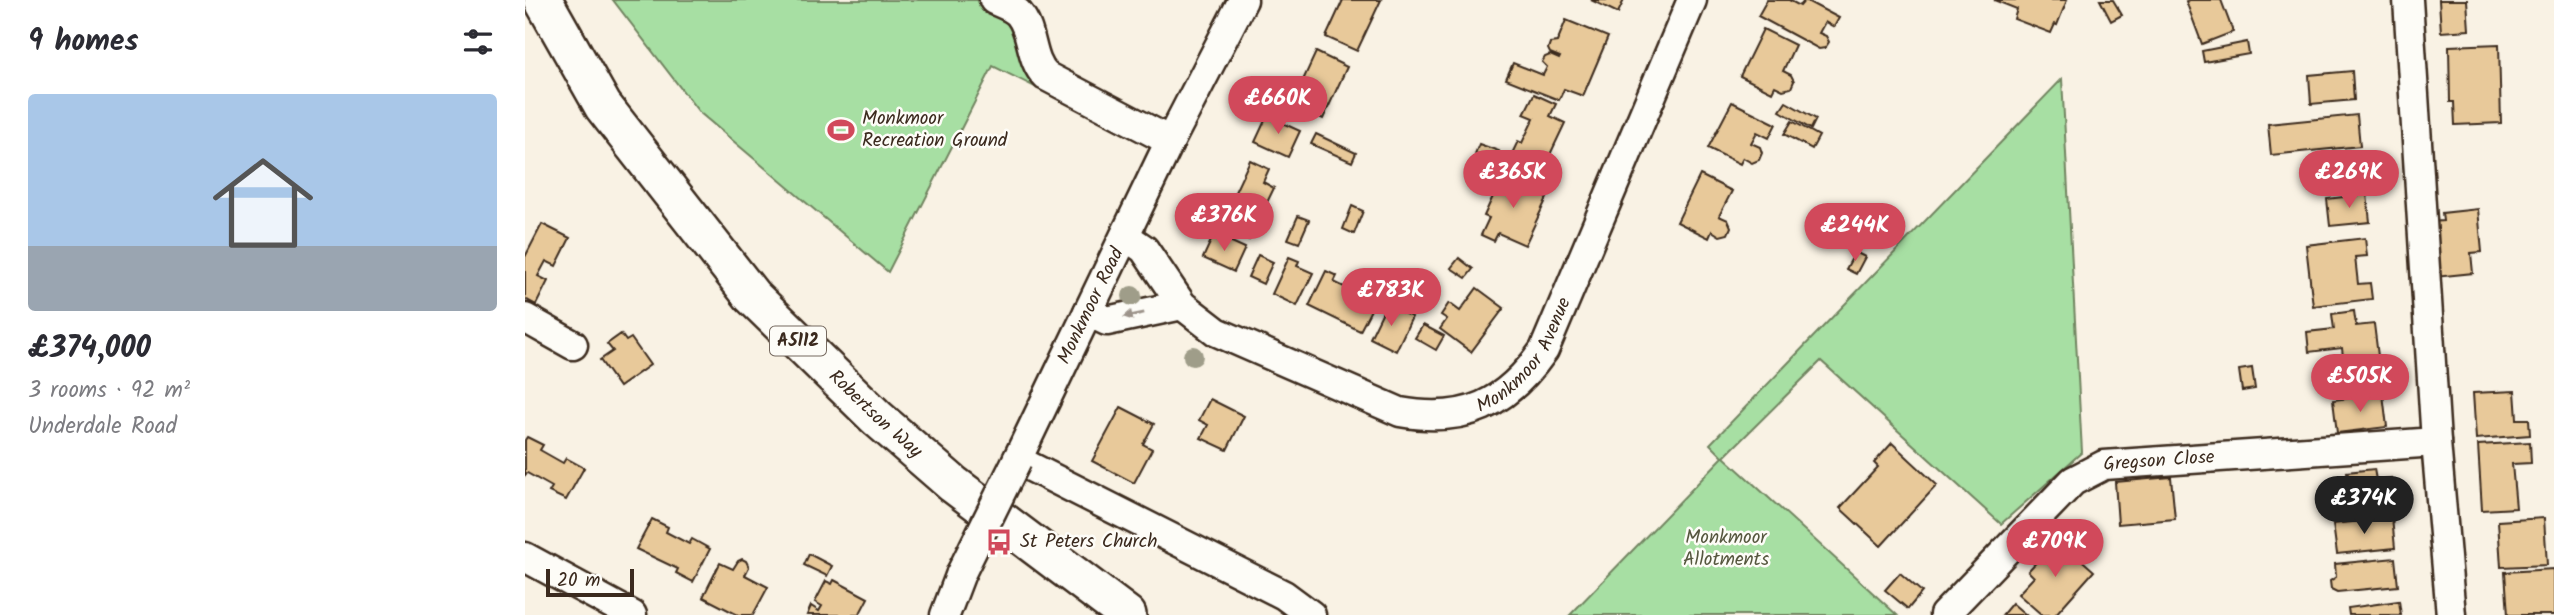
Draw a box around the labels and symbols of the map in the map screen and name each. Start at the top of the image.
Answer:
pin: £660K [1229,76,1327,136]
place label: Monkmoor Recreation Ground [862,104,1008,156]
sports icon: Monkmoor Recreation Ground [826,115,856,145]
pin: £365K [1464,150,1562,210]
pin: £269K [2300,150,2398,210]
pin: £376K [1175,194,1273,253]
pin: £244K [1806,204,1904,263]
street label: Monkmoor Road [1050,242,1133,370]
pin: £783K [1342,268,1440,328]
street label: Monkmoor Avenue [1471,292,1580,422]
one-way arrow [1123,310,1145,321]
road number: A5112 [770,326,826,356]
pin: £505K [2311,354,2409,414]
street label: Robertson Way [821,363,930,467]
street label: Gregson Close [2102,442,2216,480]
pin: £374K [2315,476,2413,536]
pin: £709K [2006,520,2104,579]
park label: Monkmoor Allotments [1683,523,1769,575]
bus stop icon: St Peters Church [984,527,1014,557]
place label: St Peters Church [1020,527,1157,557]
scale bar [546,566,633,598]

